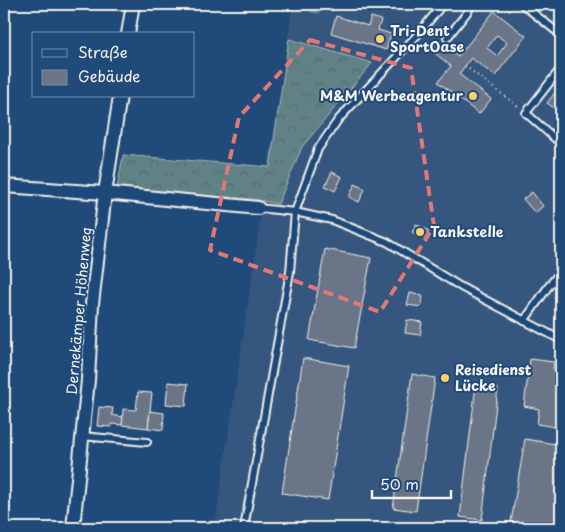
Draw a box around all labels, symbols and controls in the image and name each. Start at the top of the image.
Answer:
place label: Tri-Dent SportOase [390,20,465,57]
legend [32,32,195,98]
marker: Tri-Dent SportOase [374,33,386,45]
text: Straße [78,40,128,63]
text: Gebäude [78,64,140,87]
place label: M&M Werbeagentur [320,85,464,106]
marker: M&M Werbeagentur [467,90,479,102]
place label: Tankstelle [430,221,504,242]
street label: Dernekämper Höhenweg [61,226,96,396]
marker: Tankstelle [414,226,426,238]
place label: Reisedienst Lücke [455,359,532,396]
marker: Reisedienst Lücke [439,372,451,384]
scale bar [372,467,451,499]
text: 50 m [380,472,419,495]

